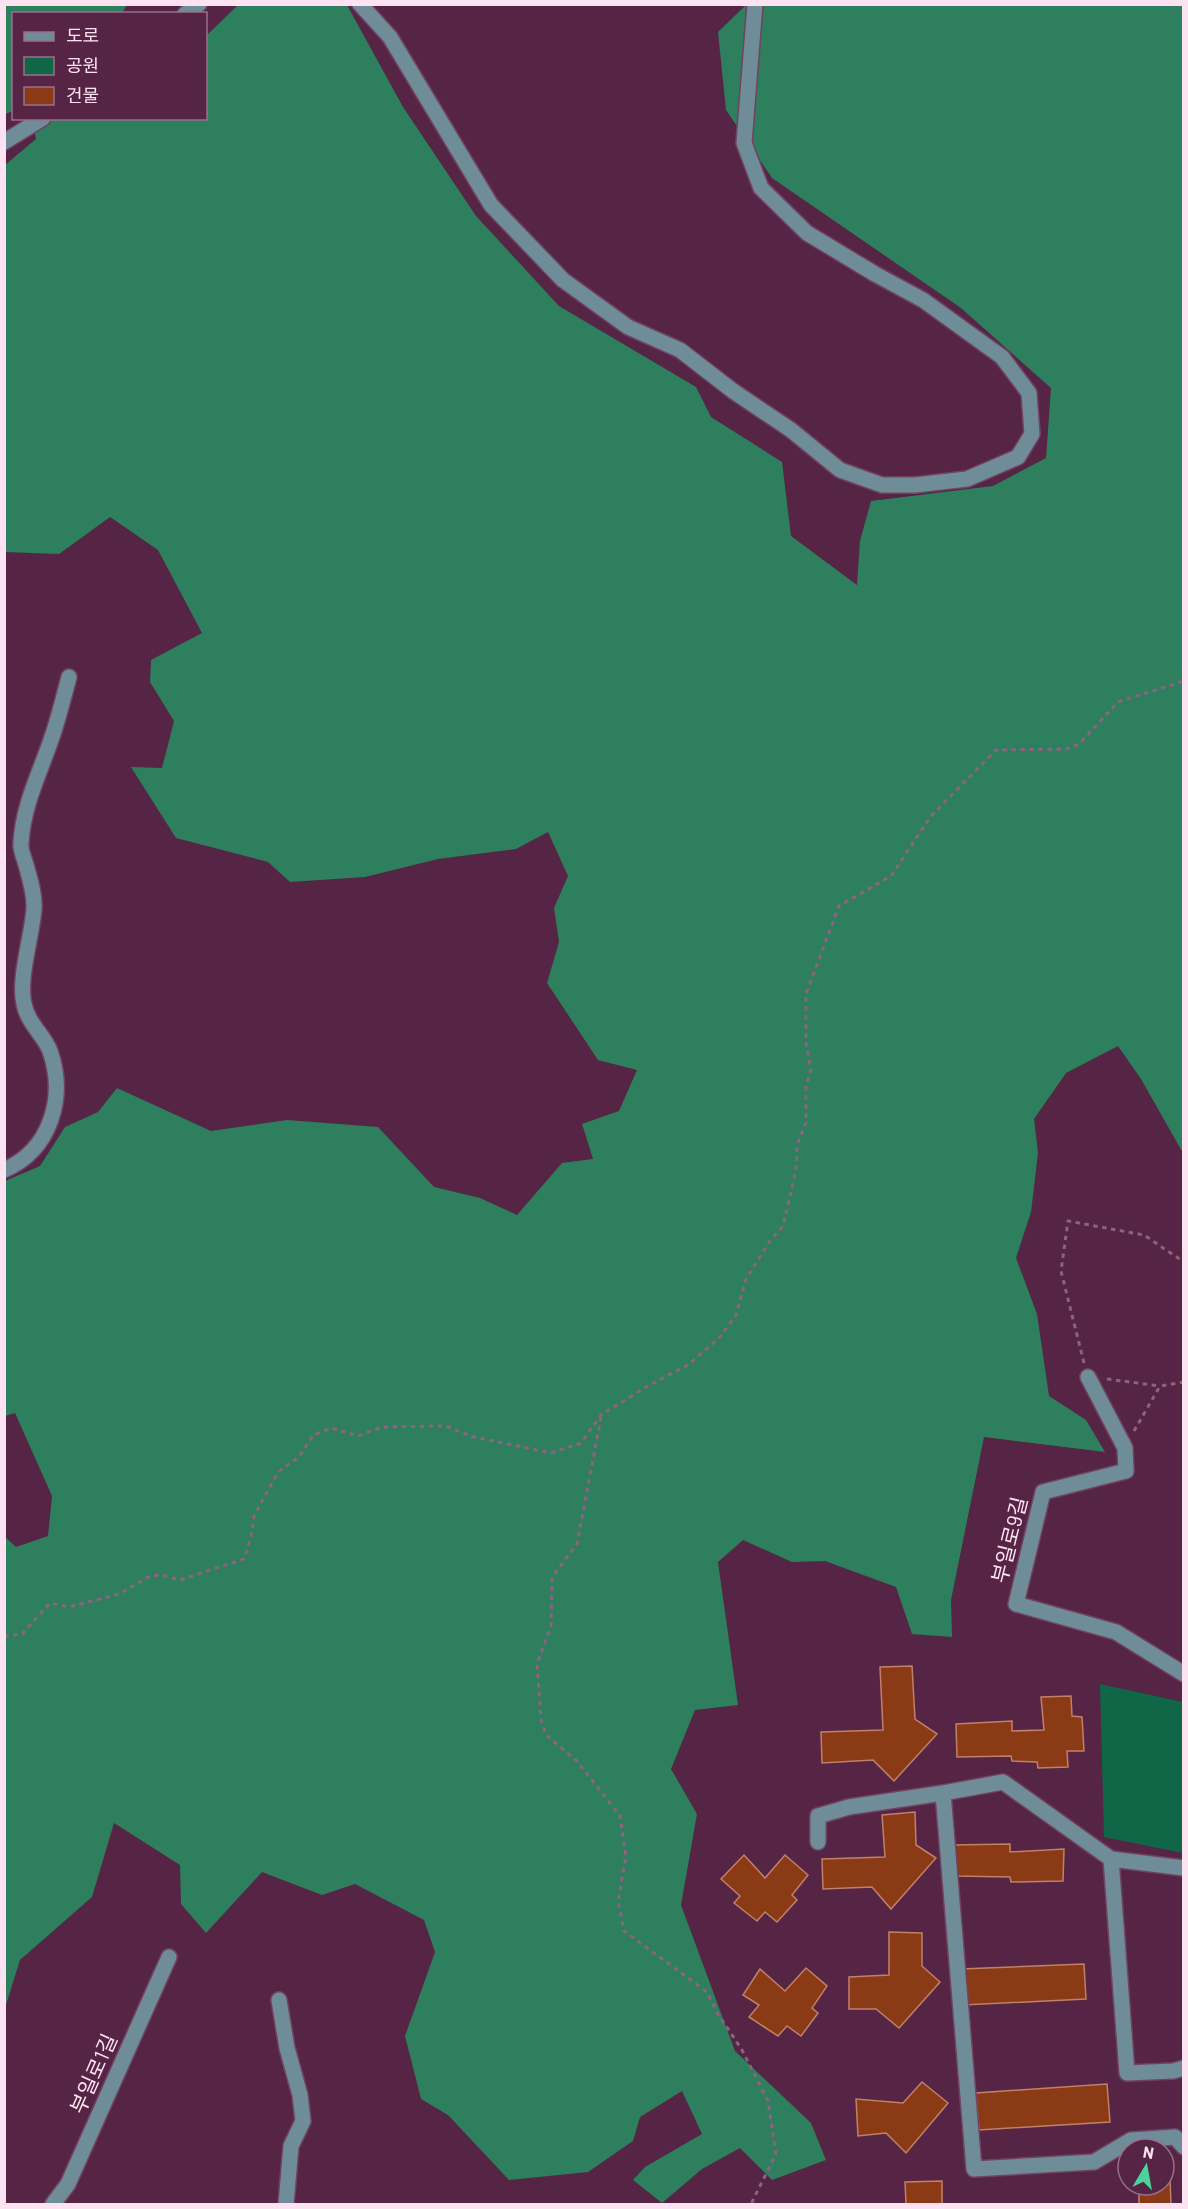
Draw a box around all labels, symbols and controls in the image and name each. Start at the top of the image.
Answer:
legend [12,12,207,120]
text: 도로 [66,24,99,46]
text: 공원 [66,54,99,76]
text: 건물 [66,84,99,106]
street label: 부일로9길 [986,1494,1031,1585]
street label: 부일로1길 [64,2030,121,2117]
north arrow [1116,2137,1176,2197]
text: N [1142,2141,1156,2162]

